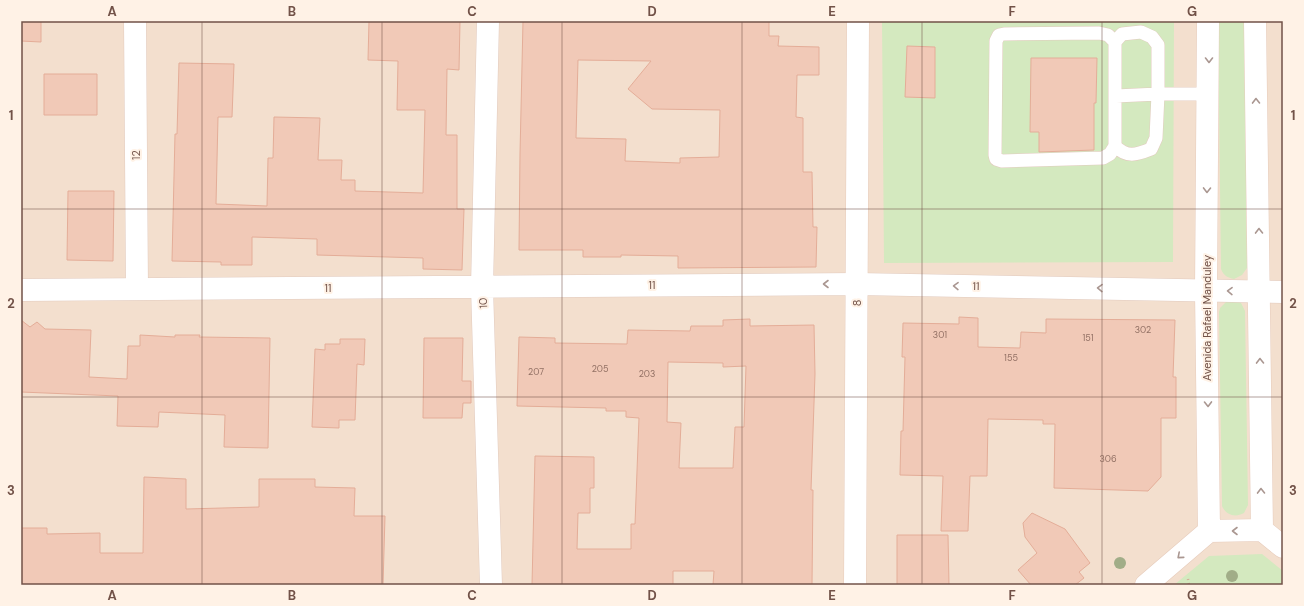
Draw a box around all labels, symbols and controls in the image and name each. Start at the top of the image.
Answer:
text: A [107,3,117,20]
text: B [288,3,296,20]
text: C [467,3,477,20]
text: D [647,3,657,20]
text: E [828,3,836,20]
text: F [1008,3,1016,20]
text: G [1187,3,1197,20]
one-way arrow [1205,57,1213,63]
one-way arrow [1252,98,1261,104]
text: 1 [9,107,13,124]
text: 1 [1291,107,1295,124]
street label: 12 [129,150,143,160]
one-way arrow [1203,187,1211,193]
one-way arrow [1254,228,1263,234]
street label: Avenida Rafael Manduley [1200,255,1214,381]
street label: 11 [649,278,655,292]
street label: 11 [972,279,980,293]
one-way arrow [823,280,829,288]
street label: 11 [325,281,331,295]
one-way arrow [953,281,959,290]
one-way arrow [1097,284,1103,293]
one-way arrow [1227,287,1233,295]
text: 2 [7,295,15,312]
text: 2 [1289,295,1297,312]
street label: 10 [476,297,490,309]
street label: 8 [850,300,864,306]
house number: 302 [1135,324,1151,336]
house number: 301 [933,329,947,341]
house number: 151 [1082,332,1094,344]
house number: 155 [1004,352,1018,364]
one-way arrow [1256,358,1264,364]
house number: 205 [592,363,608,375]
house number: 207 [528,366,544,378]
house number: 203 [639,368,655,380]
one-way arrow [1204,401,1212,407]
house number: 306 [1099,453,1117,465]
text: 3 [7,482,15,499]
text: 3 [1289,482,1297,499]
one-way arrow [1257,488,1265,494]
one-way arrow [1232,527,1238,535]
one-way arrow [1177,552,1184,559]
text: A [107,587,117,604]
text: B [288,587,296,604]
text: C [467,587,477,604]
text: D [647,587,657,604]
text: E [828,587,836,604]
text: F [1008,587,1016,604]
text: G [1187,587,1197,604]

